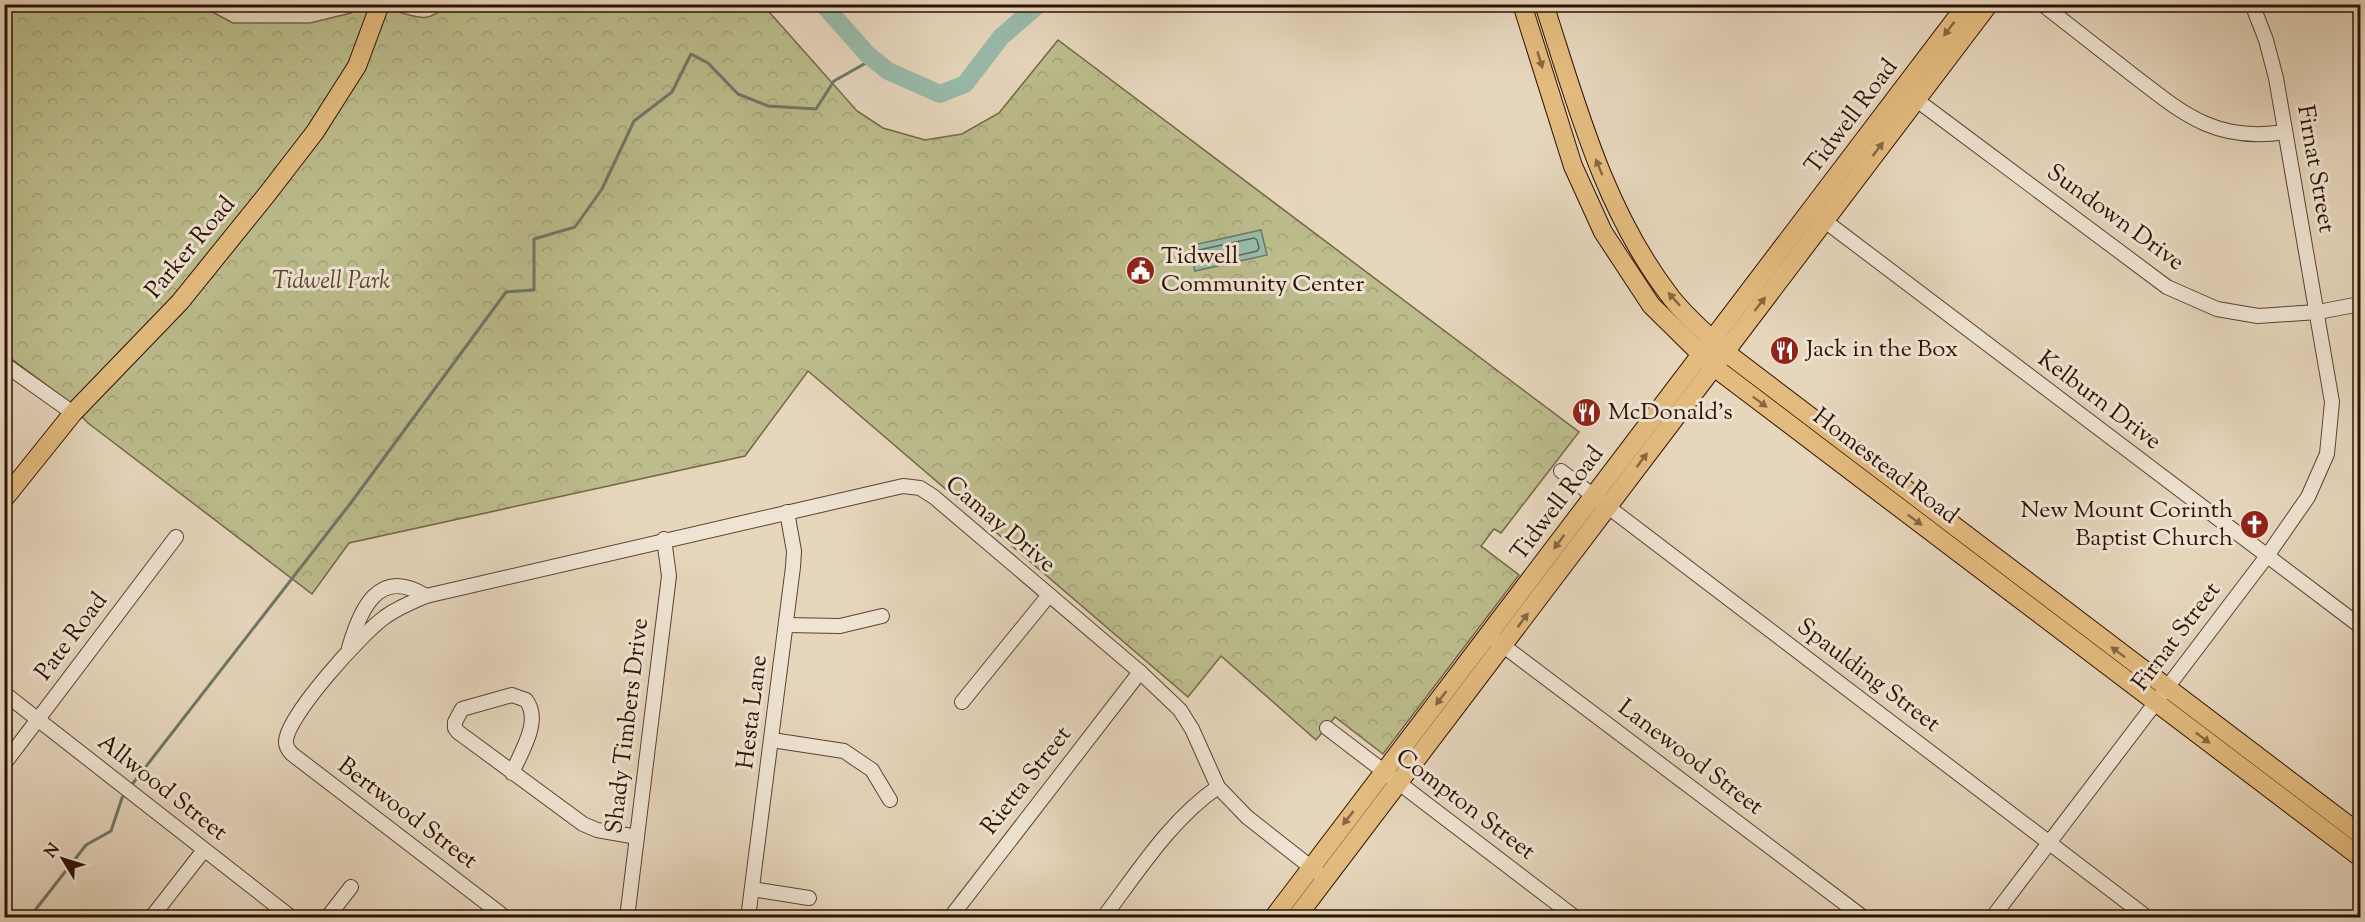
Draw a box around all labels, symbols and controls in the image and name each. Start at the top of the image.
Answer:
one-way arrow [1943,21,1955,37]
one-way arrow [1536,51,1545,69]
street label: Tidwell Road [1797,52,1907,182]
street label: Firnat Street [2287,103,2343,235]
one-way arrow [1872,142,1884,157]
street label: Sundown Drive [2039,156,2191,280]
one-way arrow [1594,158,1603,176]
street label: Parker Road [138,189,244,307]
place label: Tidwell Community Center [1161,240,1364,302]
public building icon: Tidwell Community Center [1124,255,1156,287]
park label: Tidwell Park [272,265,390,299]
one-way arrow [1667,292,1681,307]
one-way arrow [1754,297,1766,313]
place label: Jack in the Box [1804,333,1958,367]
restaurant icon: Jack in the Box [1769,334,1801,366]
street label: Kelburn Drive [2030,343,2168,459]
place label: McDonald's [1608,396,1733,430]
one-way arrow [1752,396,1768,408]
restaurant icon: McDonald's [1571,397,1603,429]
street label: Homestead Road [1805,401,1965,534]
street label: Tidwell Road [1503,439,1613,569]
one-way arrow [1636,453,1648,468]
street label: Camay Drive [937,468,1063,582]
place label: New Mount Corinth Baptist Church [2021,494,2233,556]
church icon: New Mount Corinth Baptist Church [2238,509,2270,541]
one-way arrow [1907,514,1923,526]
one-way arrow [1553,535,1565,550]
street label: Firnat Street [2125,575,2229,699]
street label: Pate Road [28,585,117,688]
street label: Spaulding Street [1789,611,1947,741]
one-way arrow [1517,612,1529,628]
street label: Shady Timbers Drive [598,616,658,836]
one-way arrow [2111,646,2127,658]
street label: Hesta Lane [729,653,777,771]
one-way arrow [1434,690,1447,706]
street label: Lanewood Street [1610,692,1770,824]
street label: Rietta Street [974,719,1080,843]
street label: Allwood Street [90,726,234,850]
one-way arrow [2194,732,2210,744]
street label: Compton Street [1388,741,1542,869]
street label: Bertwood Street [330,750,484,878]
one-way arrow [1341,810,1354,826]
north arrow [33,829,93,889]
text: N [40,839,66,863]

